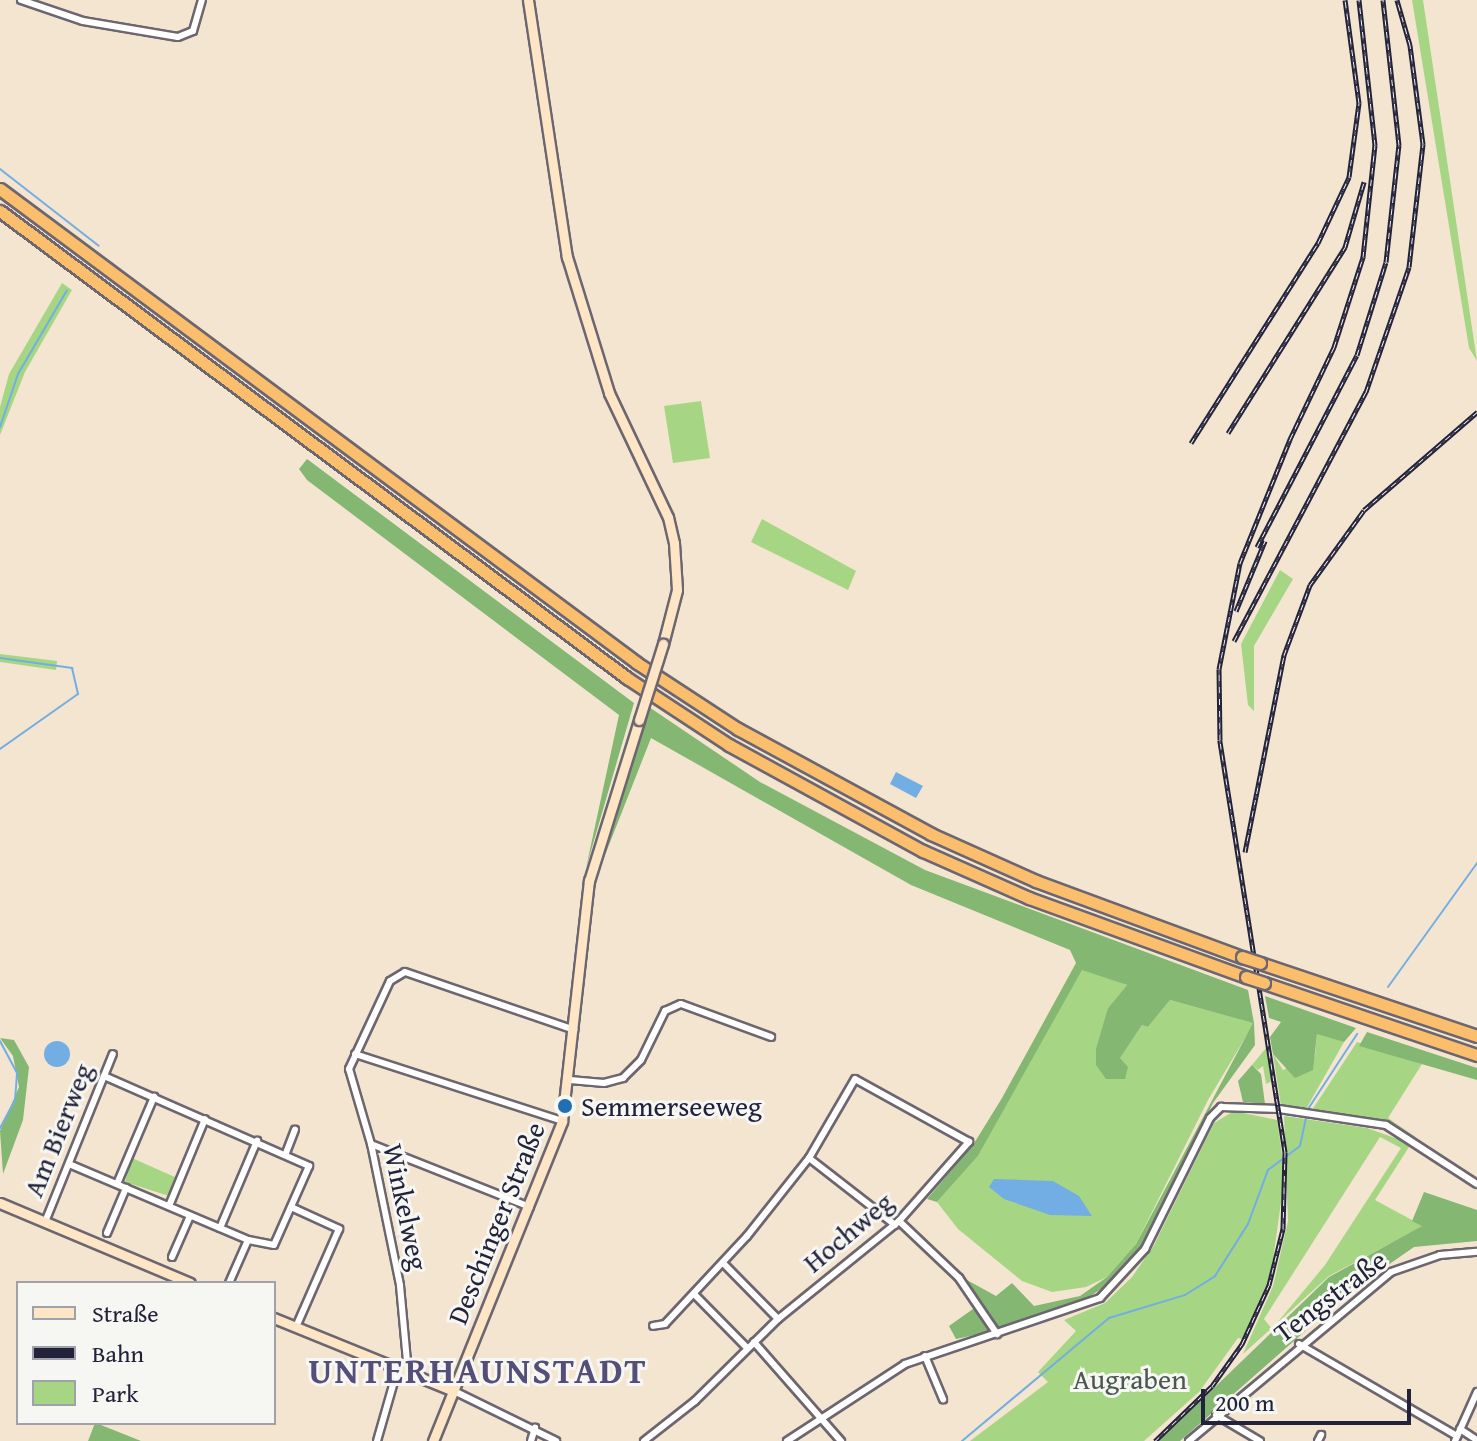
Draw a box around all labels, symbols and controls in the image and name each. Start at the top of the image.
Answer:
street label: Am Bierweg [16,1058,100,1202]
place label: Semmerseeweg [581,1089,762,1123]
marker: Semmerseeweg [556,1097,574,1115]
street label: Deschinger Straße [440,1117,552,1329]
street label: Winkelweg [376,1141,436,1273]
street label: Hochweg [796,1185,900,1279]
street label: Tengstraße [1267,1243,1393,1349]
legend [16,1281,276,1425]
text: Straße [92,1296,159,1331]
text: Bahn [92,1336,144,1371]
district label: UNTERHAUNSTADT [308,1348,648,1392]
park label: Augraben [1073,1362,1187,1396]
scale bar [1205,1373,1415,1423]
text: Park [92,1376,138,1411]
text: 200 m [1215,1385,1275,1420]

